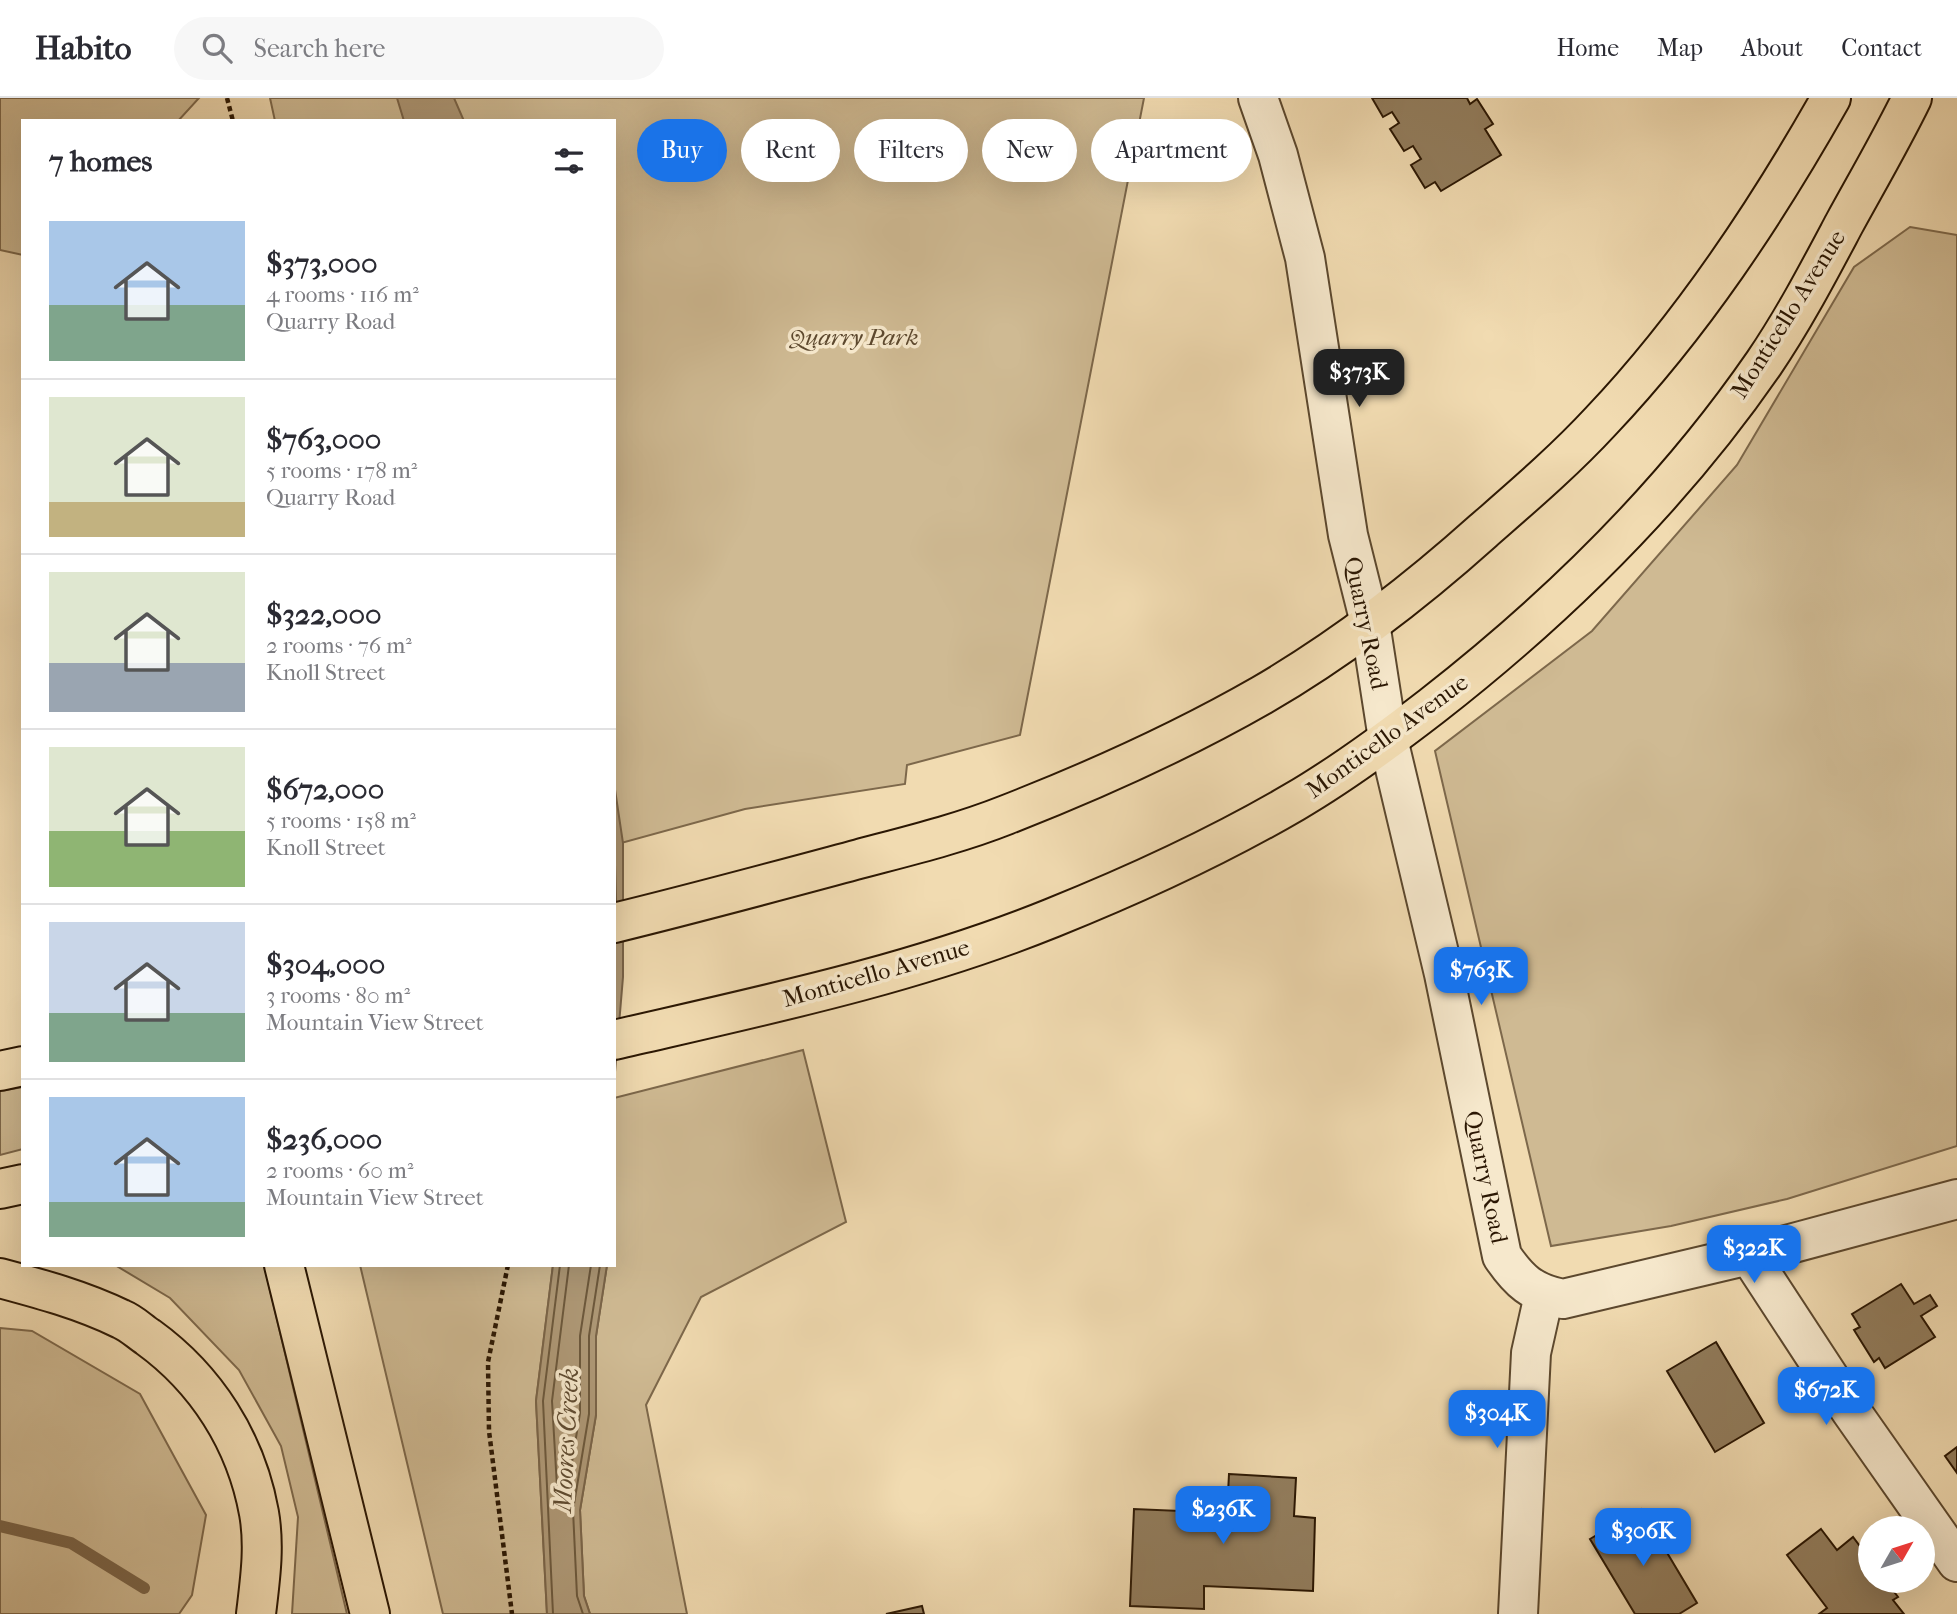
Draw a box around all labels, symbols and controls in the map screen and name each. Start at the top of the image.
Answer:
search box [174,17,664,80]
text: Habito [35,29,132,68]
icon: search [198,29,236,67]
text: Search here [254,33,385,64]
text: Home [1557,34,1619,62]
text: Map [1657,34,1703,62]
text: About [1741,34,1803,62]
text: Contact [1841,34,1922,62]
chip: Buy [637,119,727,182]
chip: Rent [741,119,840,182]
chip: Filters [854,119,968,182]
chip: New [982,119,1077,182]
chip: Apartment [1091,119,1252,182]
icon: filters [550,142,588,180]
text: 7 homes [49,144,152,179]
street label: Monticello Avenue [1725,225,1851,403]
text: $373,000 [266,246,377,281]
icon: home [105,249,189,333]
text: 4 rooms · 116 m² [266,281,419,308]
text: Quarry Road [266,308,395,335]
park label: Quarry Park [788,323,919,351]
pin: $373K [1310,350,1408,409]
text: $373K [1329,358,1389,385]
text: $763,000 [266,422,381,457]
icon: home [105,425,189,509]
text: 5 rooms · 178 m² [266,457,417,484]
text: Quarry Road [266,484,395,511]
street label: Quarry Road [1338,554,1394,693]
text: $322,000 [266,597,382,632]
icon: home [105,600,189,684]
text: 2 rooms · 76 m² [266,632,412,659]
text: Knoll Street [266,659,386,686]
street label: Monticello Avenue [1301,668,1473,804]
text: $672,000 [266,772,384,807]
icon: home [105,775,189,859]
text: 5 rooms · 158 m² [266,807,416,834]
text: Knoll Street [266,834,386,861]
street label: Monticello Avenue [779,933,973,1013]
text: $304,000 [266,947,385,982]
pin: $763K [1432,948,1530,1007]
icon: home [105,950,189,1034]
text: $763K [1450,956,1512,983]
text: 3 rooms · 80 m² [266,982,410,1009]
text: Mountain View Street [266,1009,484,1036]
street label: Quarry Road [1458,1108,1514,1247]
text: $236,000 [266,1122,382,1157]
icon: home [105,1125,189,1209]
text: 2 rooms · 60 m² [266,1157,413,1184]
text: Mountain View Street [266,1184,484,1211]
pin: $322K [1705,1226,1803,1285]
text: $322K [1723,1234,1785,1261]
water label: Moores Creek [547,1367,585,1515]
pin: $672K [1777,1368,1875,1427]
text: $672K [1794,1376,1858,1403]
pin: $304K [1448,1390,1546,1450]
text: $304K [1465,1399,1529,1426]
pin: $236K [1174,1486,1272,1546]
text: $236K [1191,1495,1255,1522]
pin: $306K [1594,1508,1692,1568]
north arrow [1858,1516,1936,1592]
map controls [1858,1516,1935,1593]
text: $306K [1611,1517,1675,1544]

